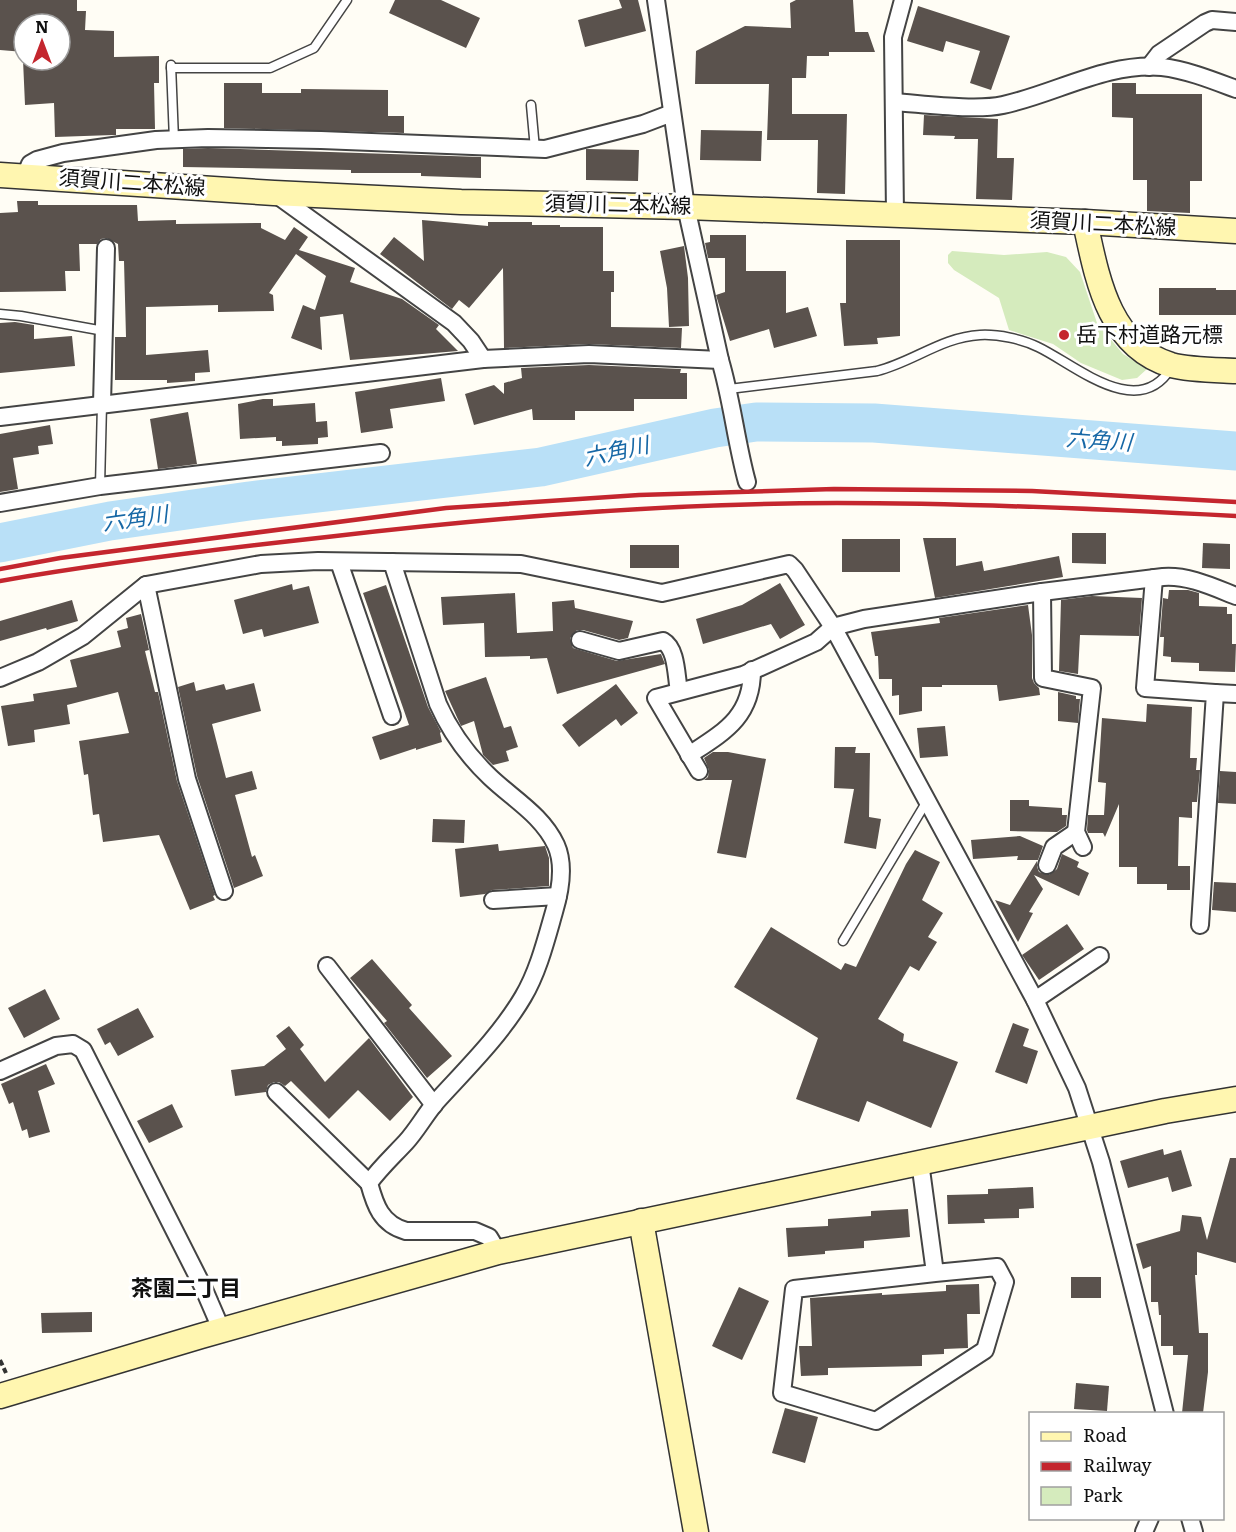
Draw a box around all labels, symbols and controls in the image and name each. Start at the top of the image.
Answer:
north arrow [12,12,72,72]
text: N [35,14,49,38]
street label: 須賀川二本松線 [58,160,207,201]
street label: 須賀川二本松線 [544,186,692,219]
street label: 須賀川二本松線 [1029,202,1177,241]
place label: 岳下村道路元標 [1076,317,1223,348]
marker: 岳下村道路元標 [1057,328,1071,342]
water label: 六角川 [1065,420,1135,457]
water label: 六角川 [580,426,653,473]
water label: 六角川 [100,495,172,537]
district label: 茶園二丁目 [131,1270,241,1303]
legend [1029,1412,1224,1520]
text: Road [1083,1421,1127,1448]
text: Railway [1083,1451,1152,1478]
text: Park [1083,1481,1124,1508]

